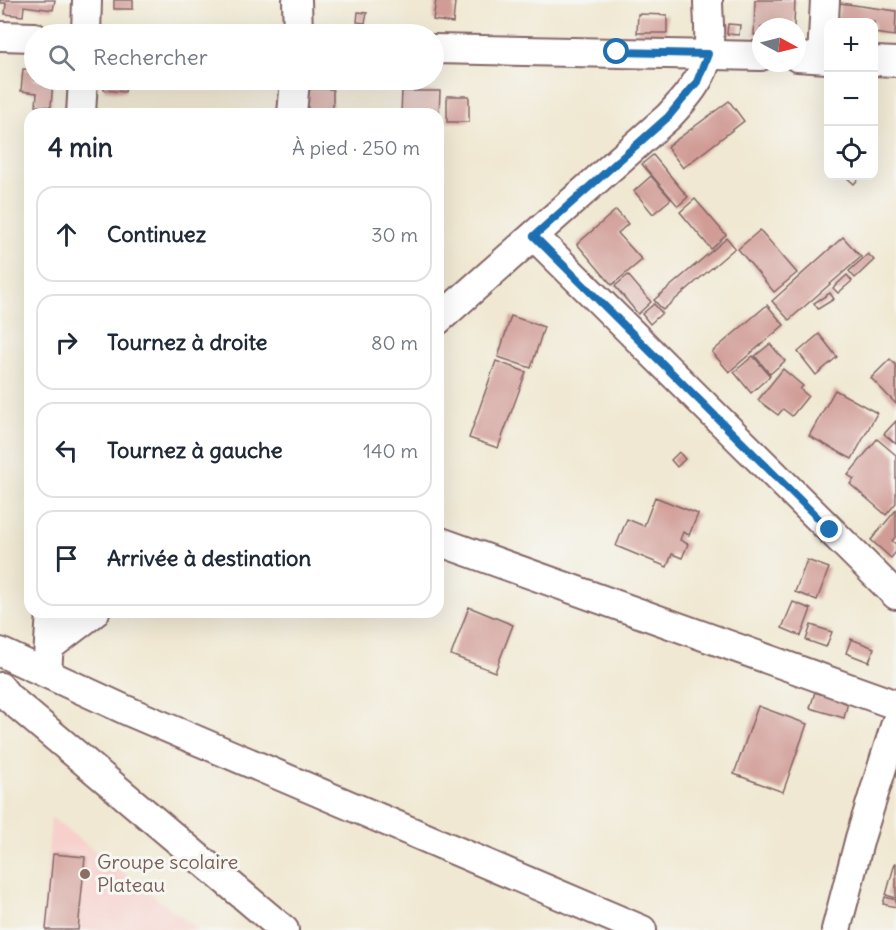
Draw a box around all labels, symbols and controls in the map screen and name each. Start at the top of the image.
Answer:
north arrow [752,18,806,72]
map controls [824,18,878,180]
button: + [824,18,878,72]
search box [24,24,444,90]
route start [603,38,629,64]
icon: search [45,41,78,74]
text: Rechercher [93,43,208,71]
button: − [824,72,878,126]
button: locate [824,126,878,180]
text: 4 min [48,131,113,164]
text: À pied · 250 m [292,135,420,160]
icon: ahead [50,218,83,251]
text: Continuez [107,220,206,248]
text: 30 m [371,222,418,247]
icon: right [50,326,83,359]
text: Tournez à droite [107,328,267,356]
text: 80 m [371,330,418,355]
icon: left [50,434,83,467]
text: Tournez à gauche [107,436,283,464]
text: 140 m [363,438,418,463]
route end [816,516,842,542]
icon: arrive [50,542,83,575]
text: Arrivée à destination [107,544,311,572]
place label: Groupe scolaire Plateau [97,849,238,897]
marker: Groupe scolaire Plateau [78,867,92,881]

